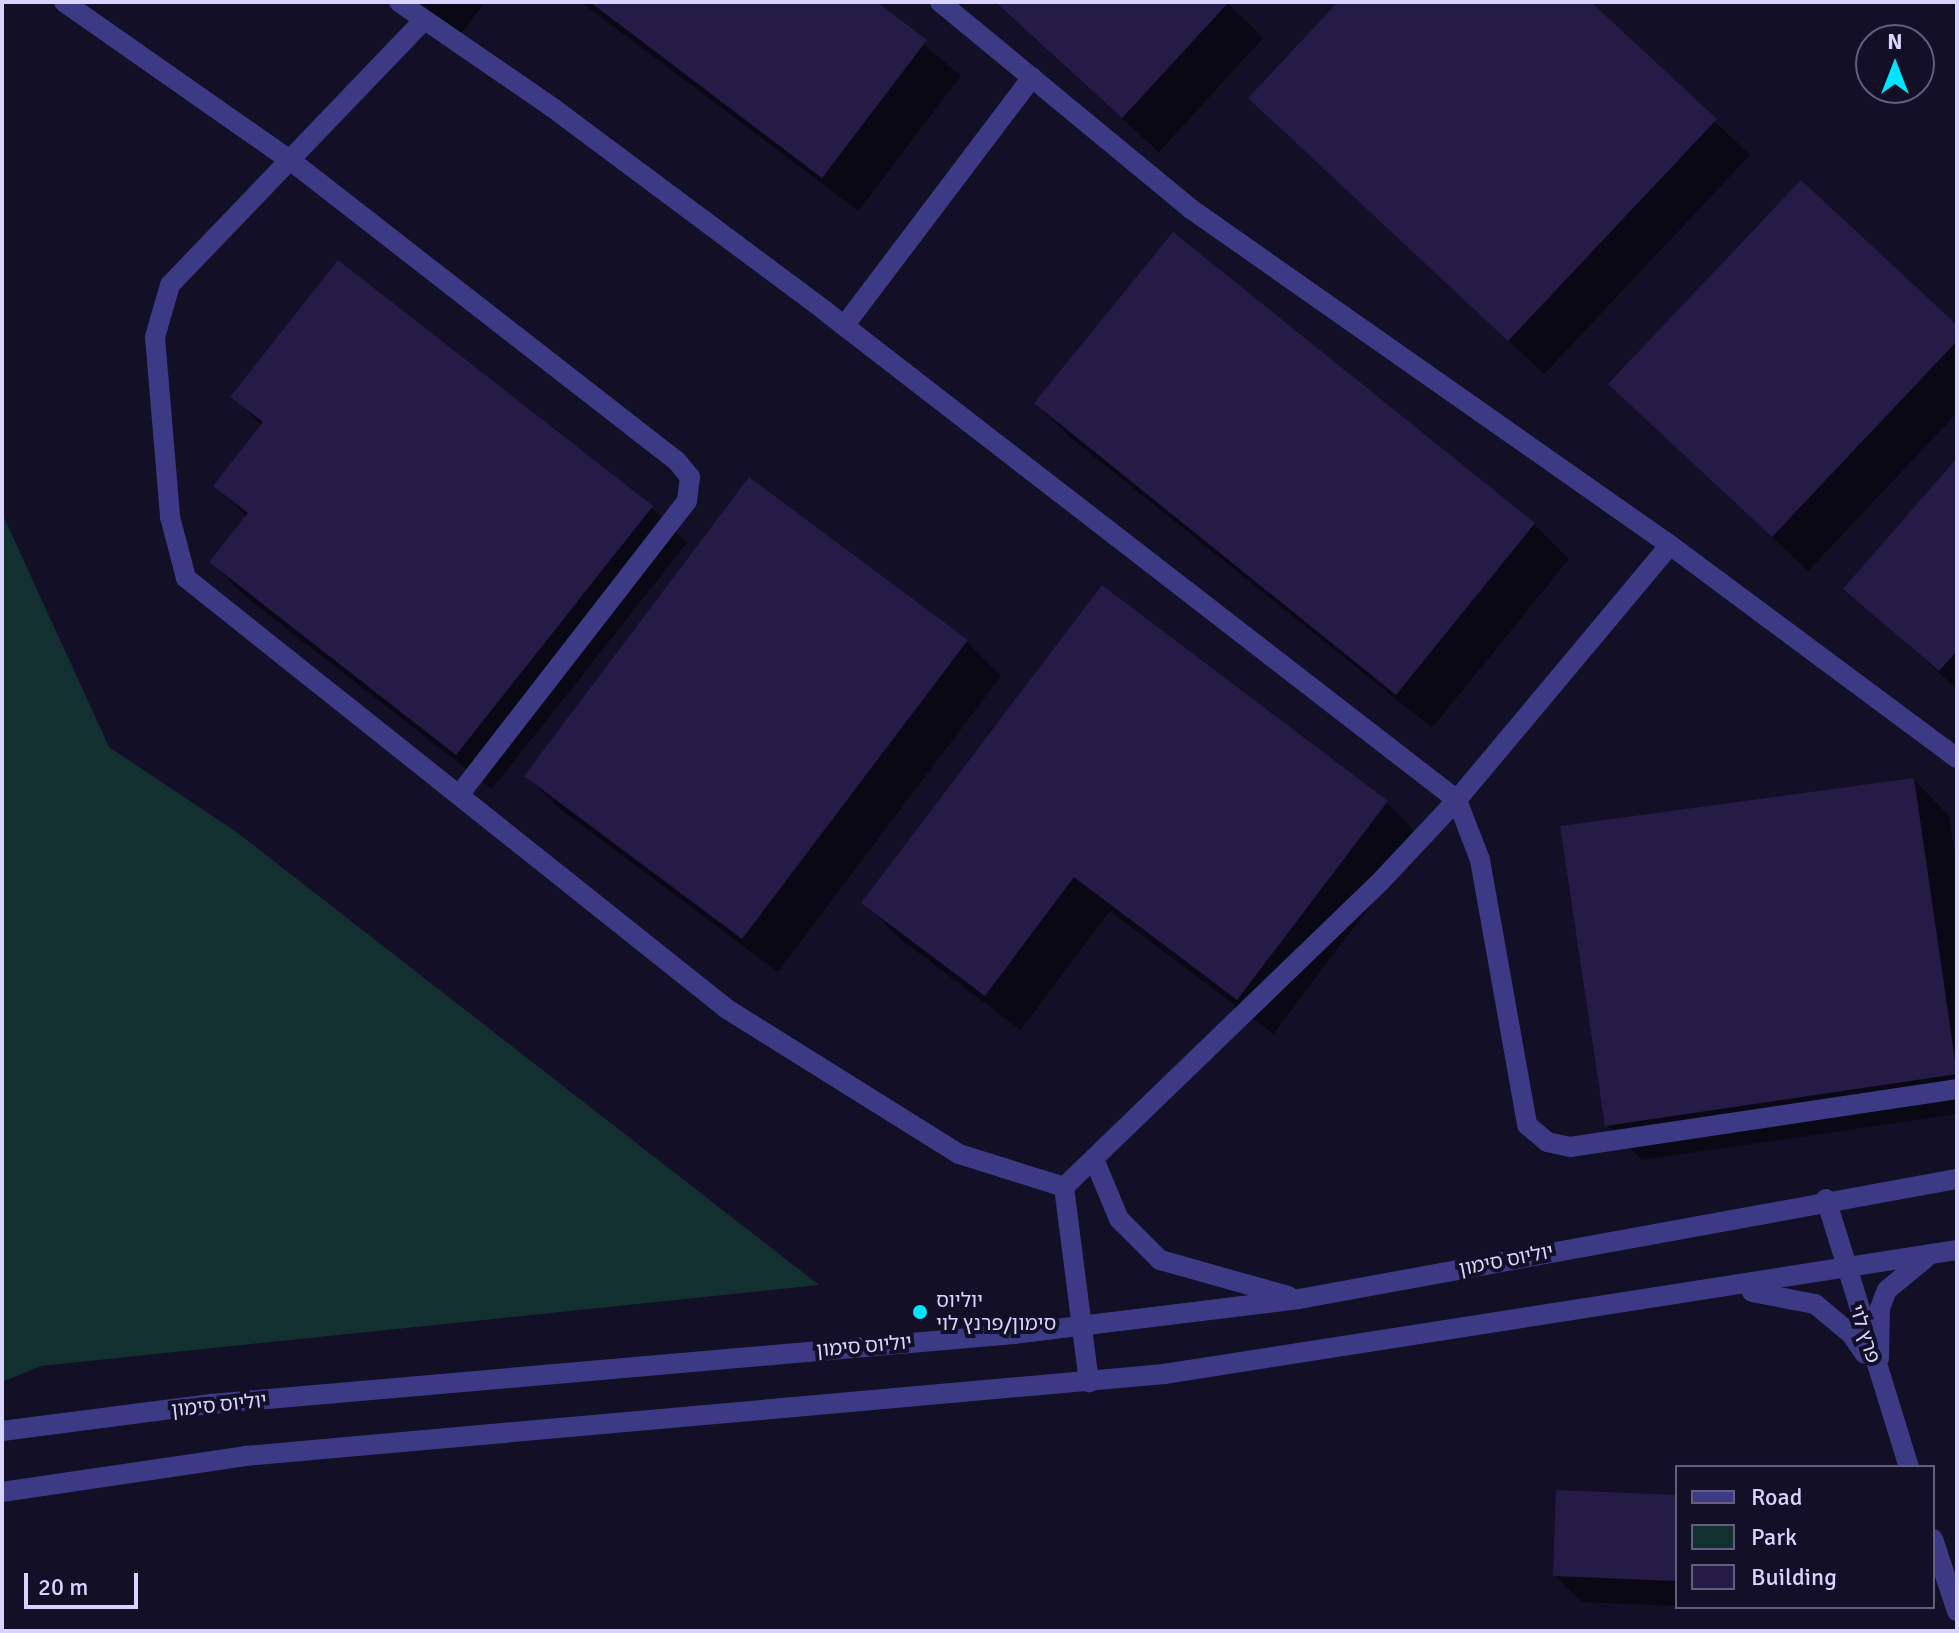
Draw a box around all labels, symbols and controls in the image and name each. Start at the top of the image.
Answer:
north arrow [1855,24,1935,104]
text: N [1887,28,1903,55]
street label: יוליוס סימון [1457,1239,1555,1281]
place label: יוליוס סימון/פרנץ לוי [936,1288,1056,1335]
street label: פרץ לוי [1844,1302,1886,1366]
marker: יוליוס סימון/פרנץ לוי [911,1303,929,1321]
street label: יוליוס סימון [815,1330,913,1362]
street label: יוליוס סימון [170,1388,268,1422]
legend [1675,1465,1935,1609]
text: Road [1751,1482,1802,1512]
text: Park [1751,1522,1797,1552]
scale bar [28,1557,142,1607]
text: Building [1751,1562,1837,1592]
text: 20 m [38,1572,88,1602]

